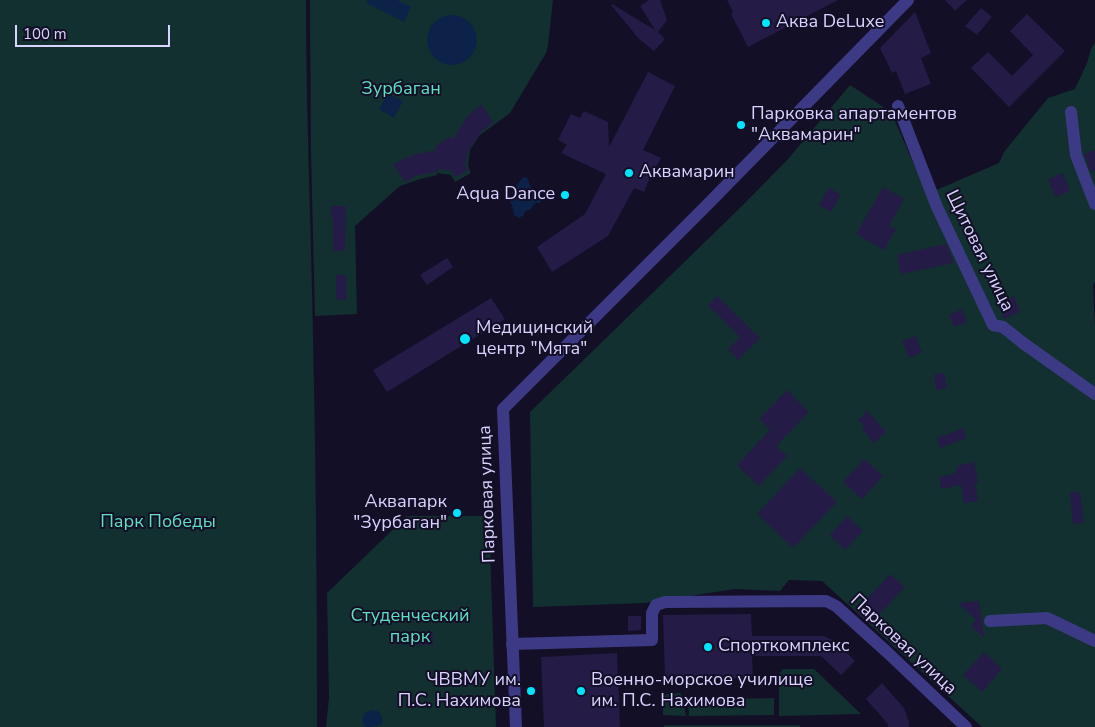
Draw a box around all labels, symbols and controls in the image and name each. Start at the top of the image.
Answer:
place label: Аква DeLuxe [776,12,884,34]
scale bar [18,15,172,47]
marker: Аква DeLuxe [760,17,772,29]
text: 100 m [23,24,67,44]
park label: Зурбаган [361,79,441,101]
place label: Парковка апартаментов "Аквамарин" [751,104,957,146]
marker: Парковка апартаментов "Аквамарин" [735,119,747,131]
place label: Аквамарин [639,162,734,184]
marker: Аквамарин [623,167,635,179]
place label: Aqua Dance [456,184,555,206]
street label: Щитовая улица [940,187,1018,315]
marker: Aqua Dance [559,189,571,201]
place label: Медицинский центр "Мята" [476,318,593,360]
marker: Медицинский центр "Мята" [458,332,472,346]
street label: Парковая улица [475,425,501,563]
place label: Аквапарк "Зурбаган" [353,492,447,534]
marker: Аквапарк "Зурбаган" [451,507,463,519]
park label: Парк Победы [100,512,216,534]
street label: Парковая улица [845,590,961,700]
park label: Студенческий парк [350,606,470,649]
place label: Спорткомплекс [718,636,850,658]
marker: Спорткомплекс [702,641,714,653]
place label: ЧВВМУ им. П.С. Нахимова [398,670,521,712]
place label: Военно-морское училище им. П.С. Нахимова [591,670,813,712]
marker: ЧВВМУ им. П.С. Нахимова [525,685,537,697]
marker: Военно-морское училище им. П.С. Нахимова [575,685,587,697]

